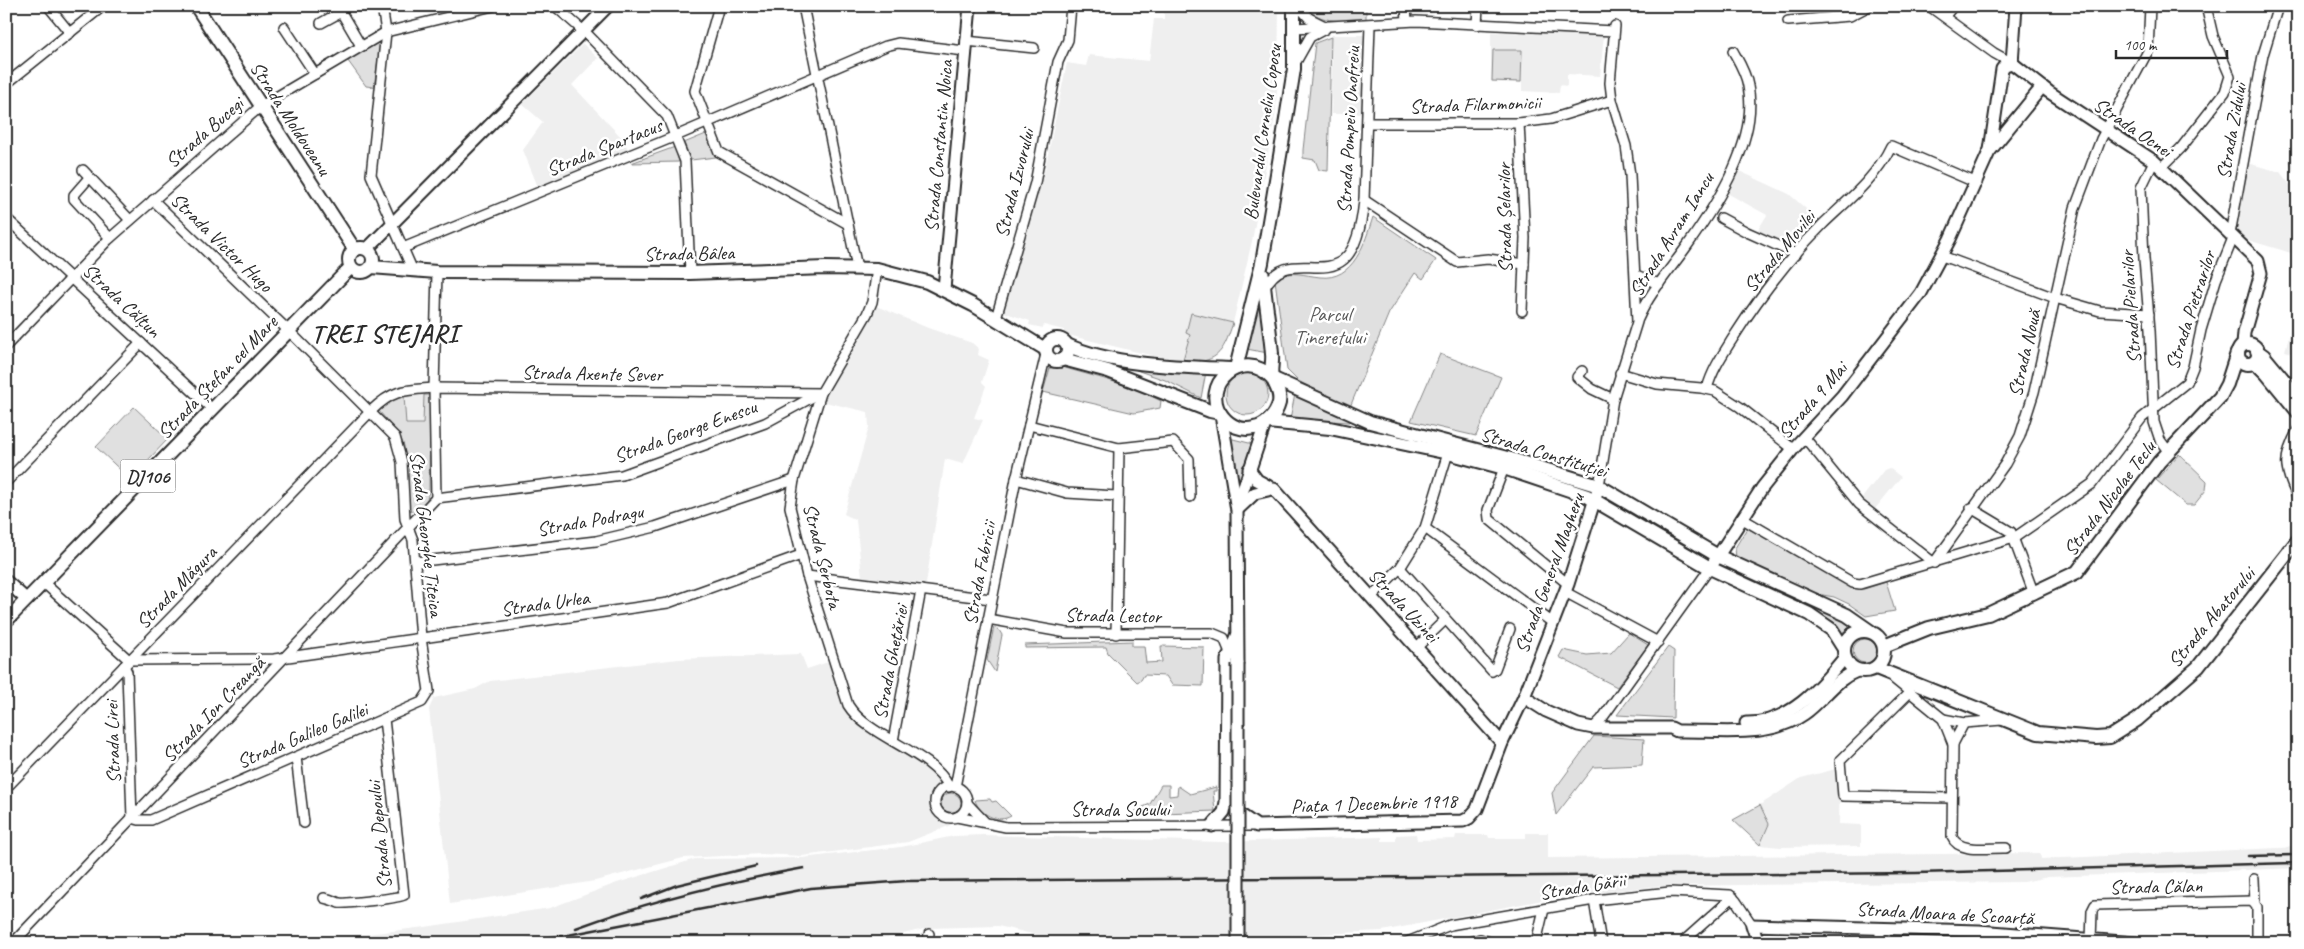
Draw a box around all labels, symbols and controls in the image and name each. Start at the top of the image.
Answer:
scale bar [2116,28,2228,60]
text: 100 m [2124,36,2158,55]
street label: Bulevardul Corneliu Coposu [1238,41,1287,221]
street label: Strada Pompeiu Onofreiu [1332,44,1365,214]
street label: Strada Moldoveanu [245,57,338,181]
street label: Strada Constantin Noica [919,57,959,233]
street label: Strada Zidului [2211,79,2253,181]
street label: Strada Bucegi [160,90,250,173]
street label: Strada Filarmonicii [1409,90,1543,119]
street label: Strada Ocnei [2089,92,2179,164]
street label: Strada Spartacus [543,112,668,182]
street label: Strada Izvorului [989,124,1041,240]
street label: Strada Șelarilor [1491,161,1518,273]
street label: Strada Avram Iancu [1623,166,1720,301]
street label: Strada Victor Hugo [165,187,279,298]
street label: Strada Movilei [1738,204,1822,297]
street label: Strada Bâlea [644,240,736,267]
street label: Strada Pietrarilor [2160,246,2222,373]
street label: Strada Pielarilor [2114,248,2147,364]
street label: Strada Călțun [77,258,167,344]
park label: Parcul Tineretului [1295,302,1368,350]
street label: Strada Nouă [2002,305,2047,399]
street label: Strada Ștefan cel Mare [152,309,284,445]
district label: TREI STEJARI [311,318,463,350]
street label: Strada 9 Mai [1772,355,1854,444]
street label: Strada Axente Sever [522,360,664,387]
street label: Strada George Enescu [611,394,761,469]
street label: Strada Constituției [1478,421,1612,484]
street label: Strada Nicolae Teclu [2058,434,2162,561]
street label: Strada Gheorghe Țițeica [404,450,449,620]
road number: DJ106 [120,460,176,492]
street label: Strada General Magheru [1509,488,1591,657]
street label: Strada Podragu [535,499,647,542]
street label: Strada Șerbota [797,501,848,613]
street label: Strada Fabricii [957,517,1002,627]
street label: Strada Măgura [130,539,224,634]
street label: Strada Abatorului [2162,560,2262,673]
street label: Strada Uzinei [1363,563,1446,649]
street label: Strada Urlea [499,585,592,622]
street label: Strada Ghețăriei [867,601,914,721]
street label: Strada Lector [1065,602,1163,629]
street label: Strada Ion Creangă [156,649,272,768]
street label: Strada Galileo Galilei [233,696,373,774]
street label: Strada Lirei [98,698,126,784]
street label: Strada Depoului [361,778,398,890]
street label: Piața 1 Decembrie 1918 [1290,788,1460,819]
street label: Strada Socului [1070,797,1172,822]
street label: Strada Gării [1537,867,1629,906]
street label: Strada Călan [2109,873,2204,900]
street label: Strada Moara de Scoarță [1856,896,2037,931]

